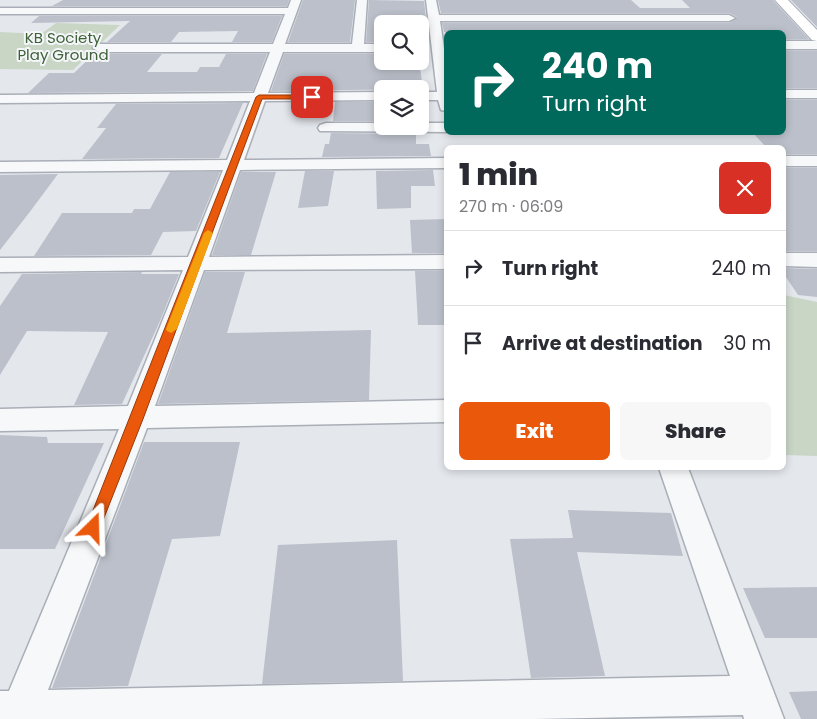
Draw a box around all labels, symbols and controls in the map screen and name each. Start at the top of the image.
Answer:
map controls [374,15,429,135]
button: search [374,15,429,70]
park label: KB Society Play Ground [17,27,109,65]
text: 240 m [542,41,653,90]
icon: right [459,50,524,115]
pin [291,76,333,118]
button: layers [374,80,429,135]
icon: arrive [298,83,326,111]
text: Turn right [542,88,647,119]
text: 1 min [459,153,538,196]
button: close [719,162,771,214]
text: 270 m · 06:09 [459,195,563,218]
icon: right [459,254,487,282]
text: Turn right [502,255,598,282]
text: 240 m [712,255,771,282]
icon: arrive [459,329,487,357]
text: Arrive at destination [502,330,703,357]
text: 30 m [723,330,771,357]
button: Exit [459,402,610,460]
button: Share [620,402,771,460]
position arrow [66,501,118,553]

